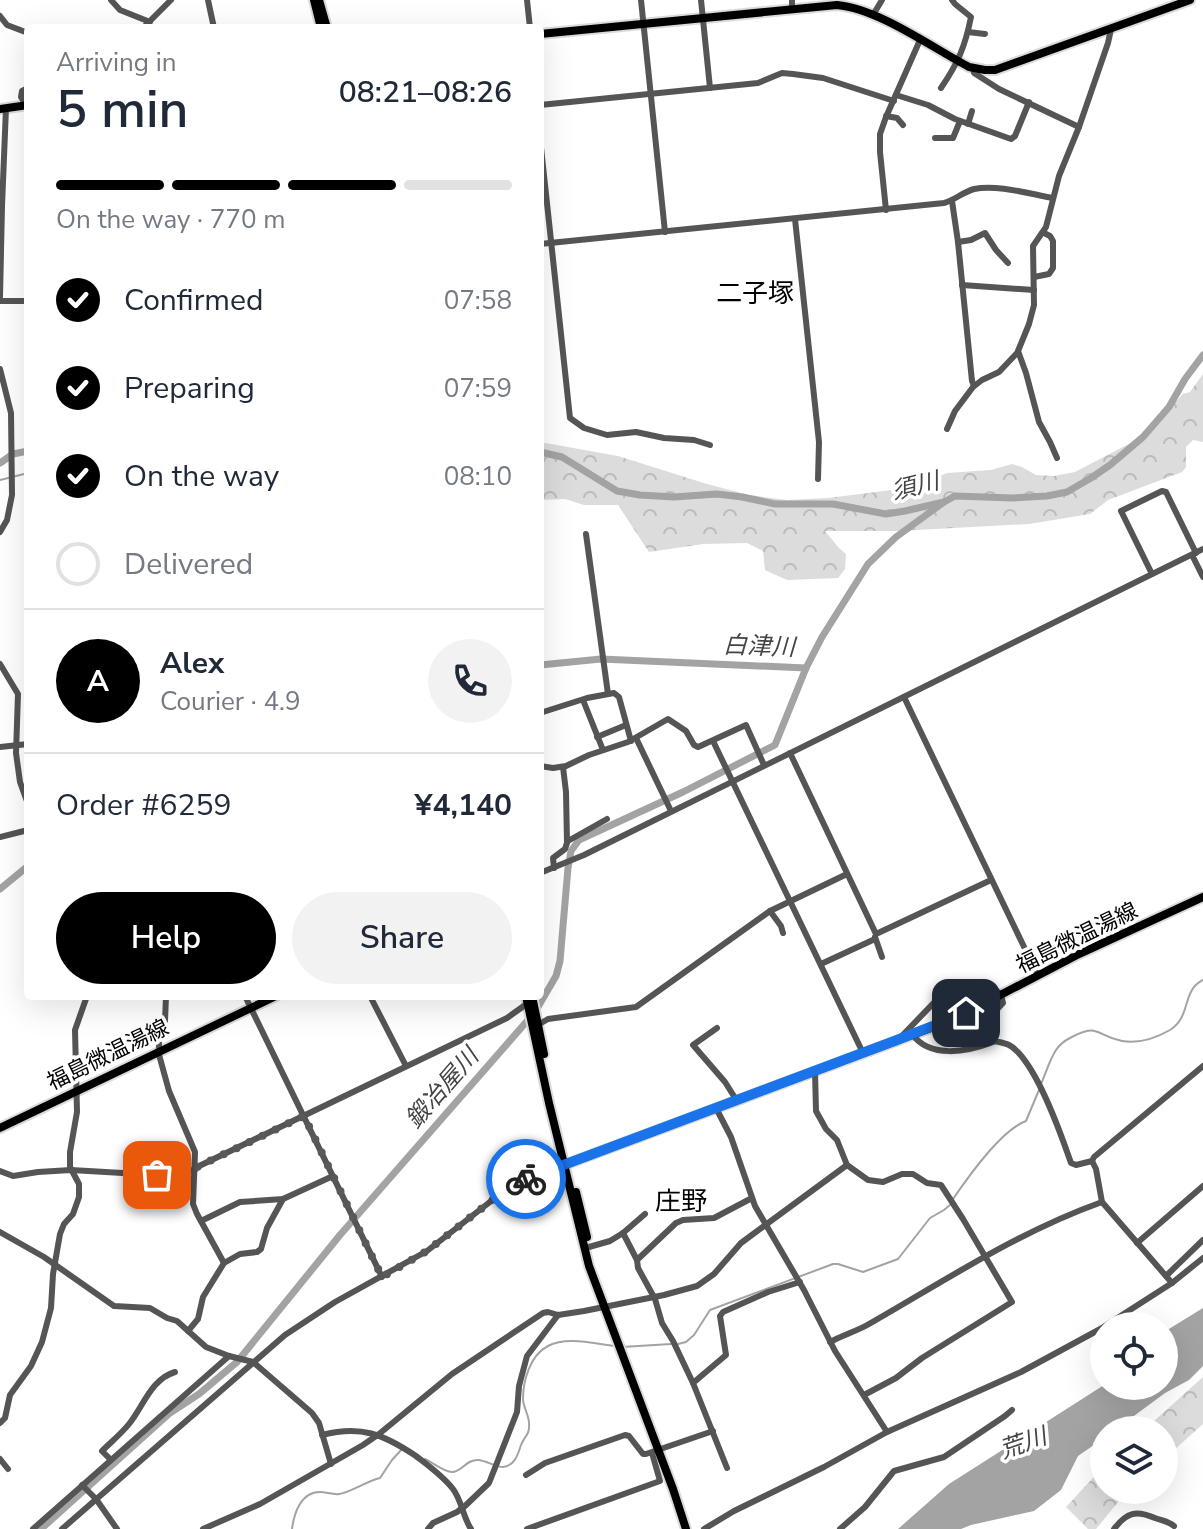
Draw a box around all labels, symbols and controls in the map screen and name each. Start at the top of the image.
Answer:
text: Arriving in [56,45,177,80]
text: 08:21–08:26 [339,72,512,113]
text: 5 min [56,74,189,145]
text: On the way · 770 m [56,202,285,237]
district label: 二子塚 [716,276,794,311]
icon: check [56,278,100,322]
text: Confirmed [124,280,264,321]
text: 07:58 [444,283,512,318]
icon: check [56,366,100,410]
text: Preparing [124,368,255,409]
text: 07:59 [444,371,512,406]
icon: check [56,454,100,498]
text: On the way [124,456,279,497]
text: 08:10 [444,459,512,494]
water label: 須川 [888,464,945,507]
text: Delivered [124,544,253,585]
water label: 白津川 [722,629,799,663]
button: phone [428,639,512,723]
text: Alex [160,643,224,684]
text: A [87,661,109,702]
text: Courier · 4.9 [160,684,301,719]
text: Order #6259 [56,785,231,826]
text: ¥4,140 [415,785,512,826]
button: Help [56,892,276,984]
button: Share [292,892,512,984]
street label: 福島微温湯線 [1011,896,1143,980]
pin [932,979,1000,1047]
icon: home [944,991,988,1035]
street label: 福島微温湯線 [42,1013,174,1097]
water label: 鍛冶屋川 [398,1039,488,1135]
courier [486,1139,566,1219]
pin [123,1141,191,1209]
icon: bag [135,1153,179,1197]
icon: bike [504,1157,548,1201]
district label: 庄野 [655,1184,707,1219]
map controls [1090,1312,1178,1504]
button: locate [1090,1312,1178,1400]
button: layers [1090,1416,1178,1504]
water label: 荒川 [995,1419,1054,1466]

